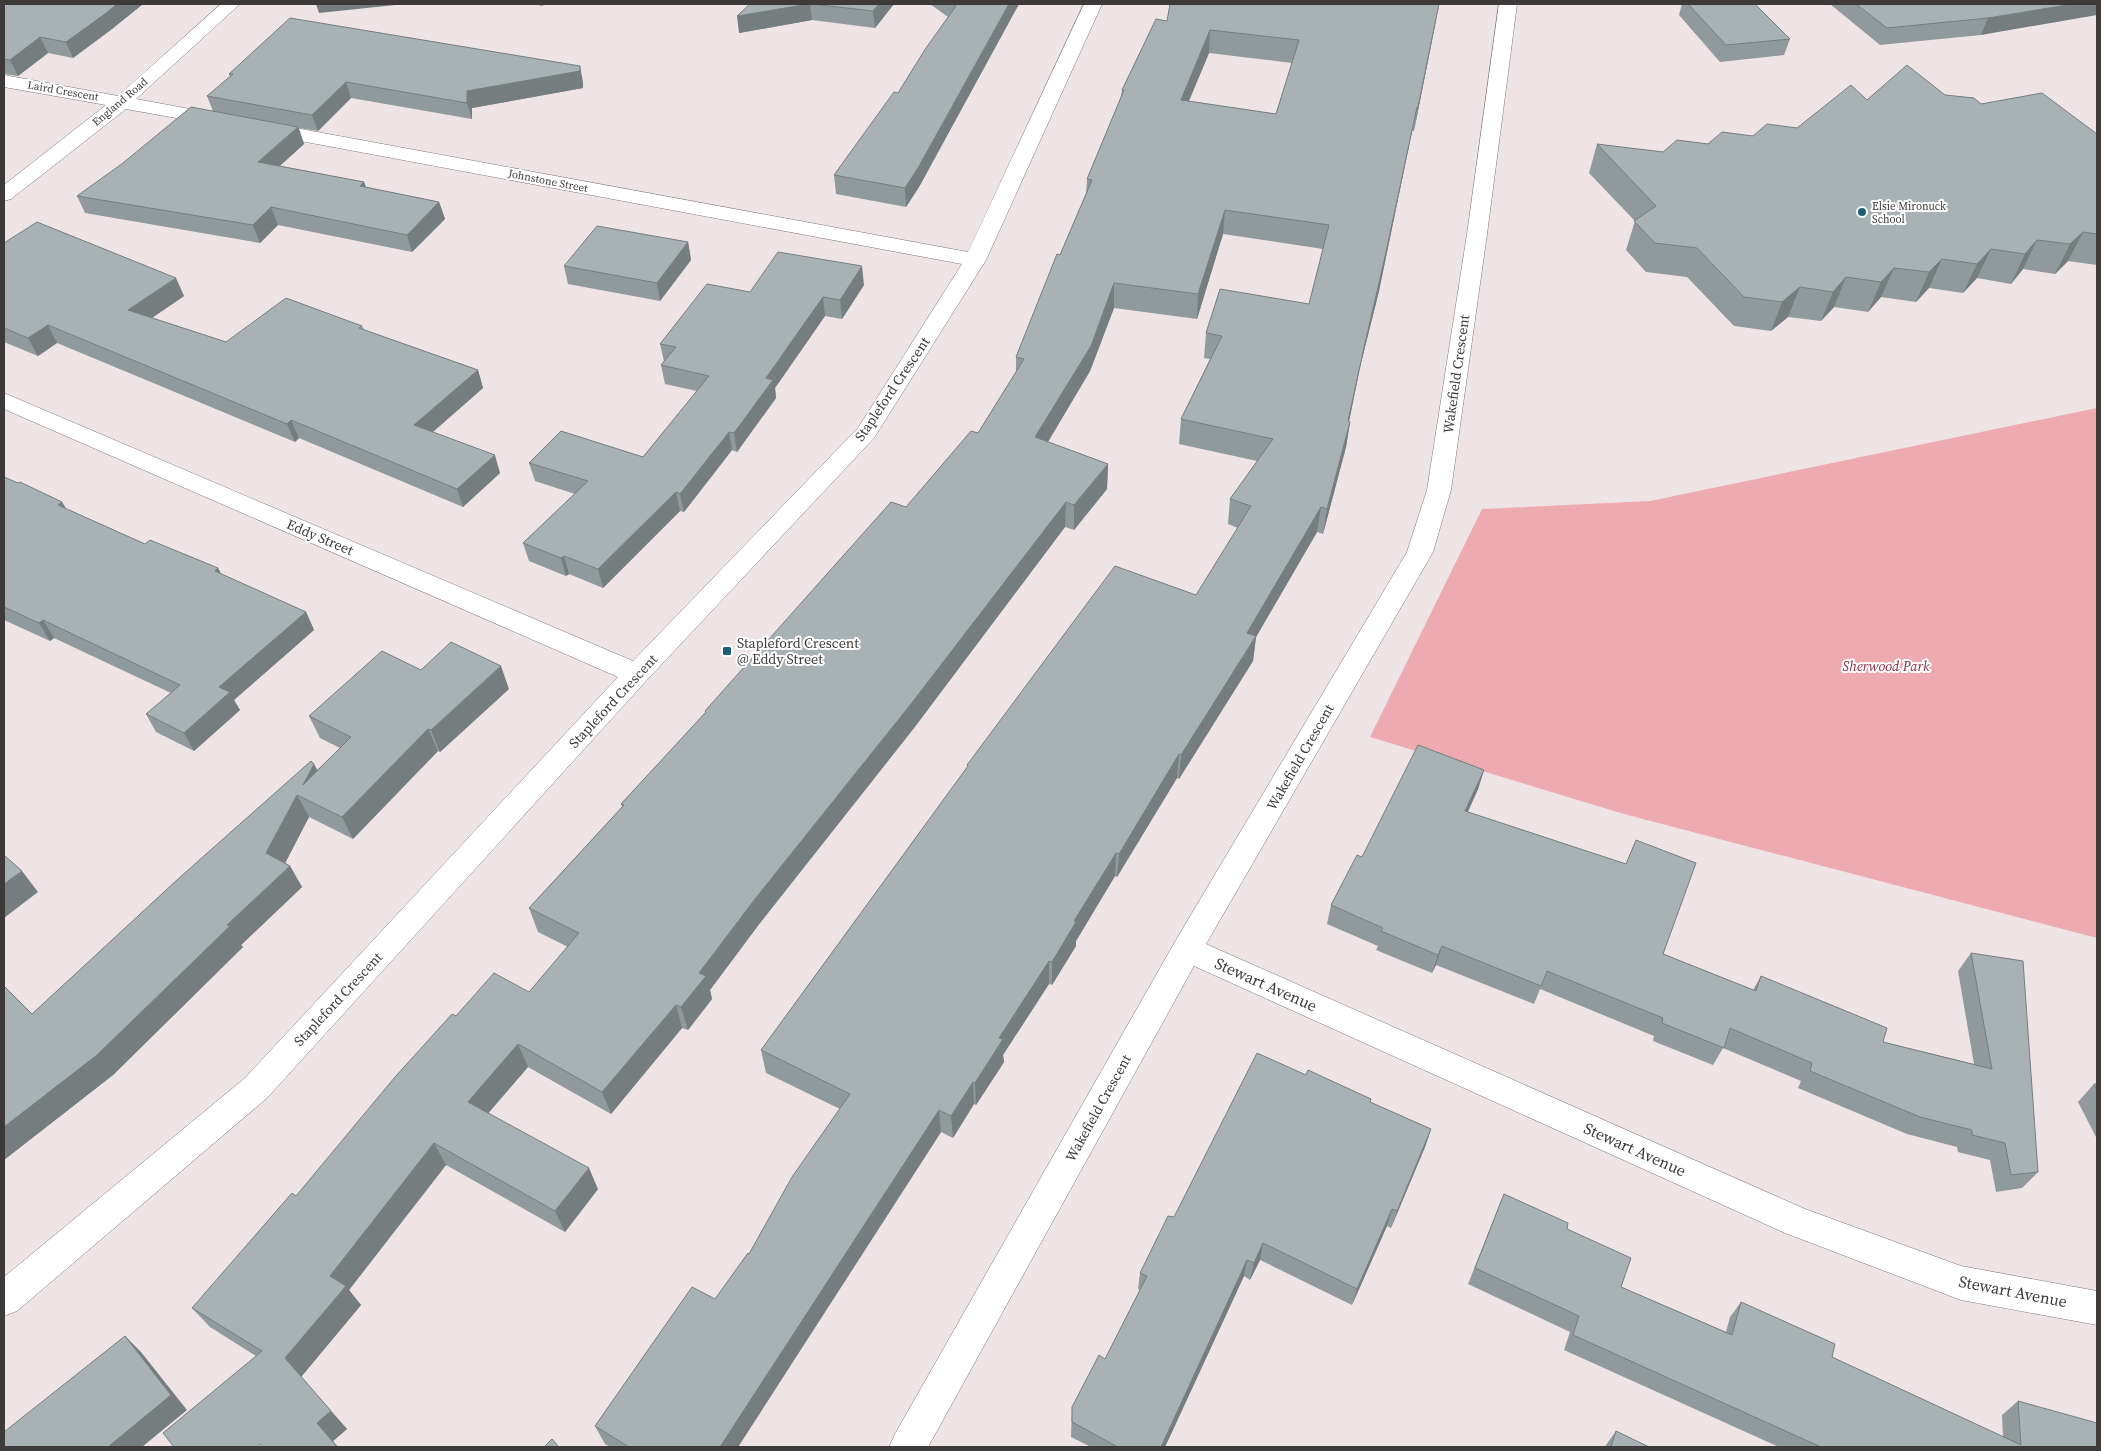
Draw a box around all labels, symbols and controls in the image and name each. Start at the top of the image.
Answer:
street label: England Road [89,74,151,130]
street label: Laird Crescent [26,77,100,105]
street label: Johnstone Street [506,166,589,196]
place label: Elsie Mironuck School [1872,199,1947,227]
marker: Elsie Mironuck School [1856,206,1868,218]
street label: Wakefield Crescent [1438,313,1474,435]
street label: Stapleford Crescent [850,333,935,445]
street label: Eddy Street [284,514,357,560]
place label: Stapleford Crescent @ Eddy Street [737,633,859,669]
marker: Stapleford Crescent @ Eddy Street [721,645,733,657]
street label: Stapleford Crescent [564,649,662,752]
park label: Sherwood Park [1842,656,1930,676]
street label: Wakefield Crescent [1261,700,1339,814]
street label: Stapleford Crescent [289,947,387,1050]
street label: Stewart Avenue [1211,952,1321,1016]
street label: Wakefield Crescent [1060,1050,1136,1165]
street label: Stewart Avenue [1580,1117,1690,1181]
street label: Stewart Avenue [1957,1270,2069,1312]

